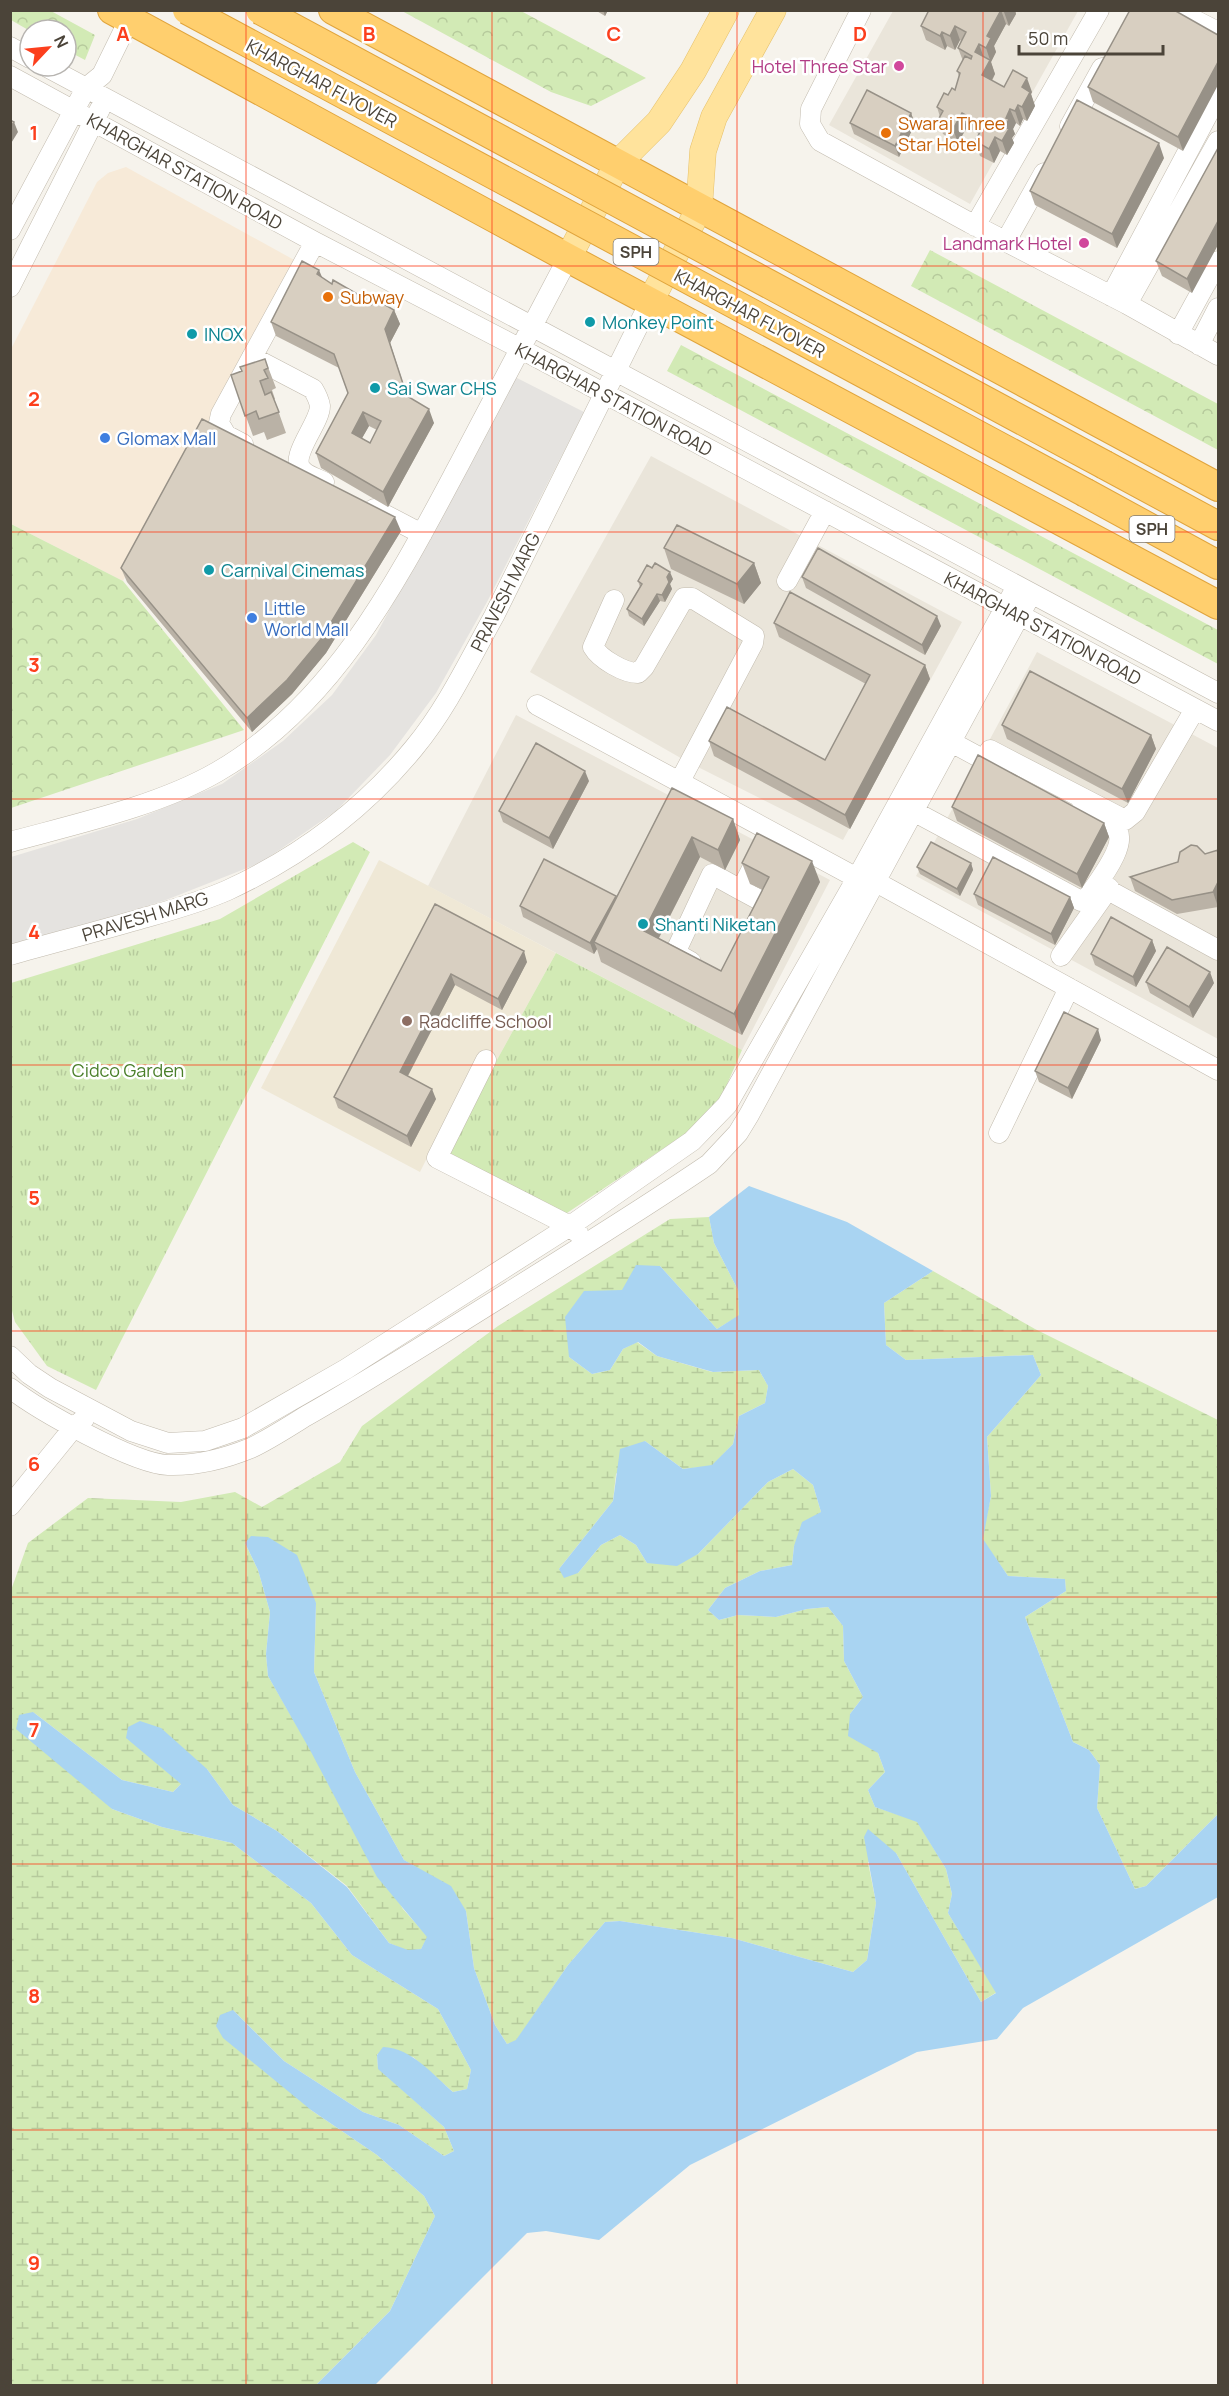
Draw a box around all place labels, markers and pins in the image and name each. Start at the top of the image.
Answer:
place label: Hotel Three Star [752,54,887,78]
marker: Hotel Three Star [892,59,906,73]
place label: Swaraj Three Star Hotel [898,111,1005,156]
marker: Swaraj Three Star Hotel [879,126,893,140]
place label: Landmark Hotel [943,231,1072,255]
marker: Landmark Hotel [1077,236,1091,250]
place label: Subway [340,285,405,309]
marker: Subway [321,290,335,304]
place label: Monkey Point [602,310,714,334]
marker: Monkey Point [583,315,597,329]
place label: INOX [204,322,244,346]
marker: INOX [185,327,199,341]
place label: Sai Swar CHS [387,376,497,400]
marker: Sai Swar CHS [368,381,382,395]
place label: Glomax Mall [117,426,216,450]
marker: Glomax Mall [98,431,112,445]
place label: Carnival Cinemas [221,558,364,582]
marker: Carnival Cinemas [202,563,216,577]
place label: Little World Mall [264,596,349,641]
marker: Little World Mall [245,611,259,625]
place label: Shanti Niketan [655,912,776,936]
marker: Shanti Niketan [636,917,650,931]
place label: Radcliffe School [419,1009,552,1033]
marker: Radcliffe School [400,1014,414,1028]

